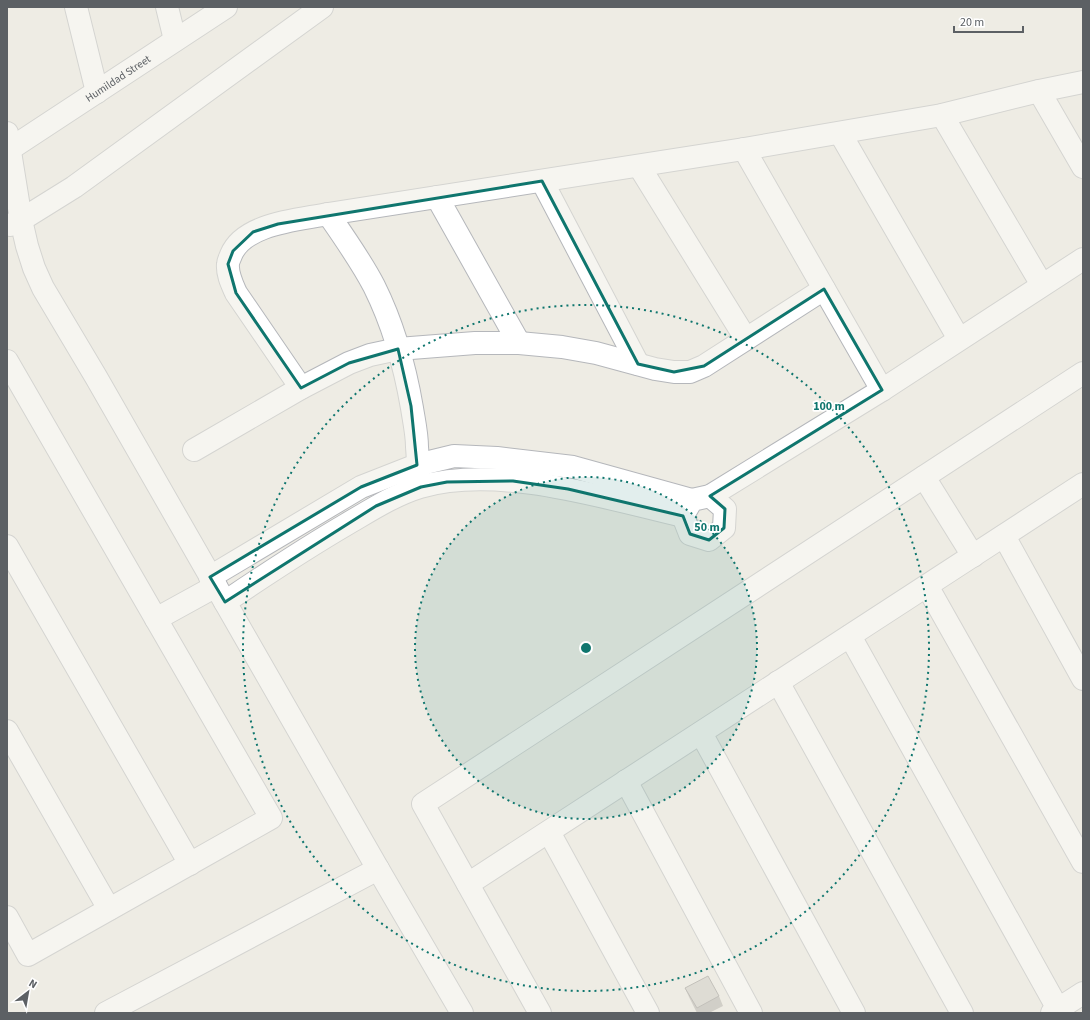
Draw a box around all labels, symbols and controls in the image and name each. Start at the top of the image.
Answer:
scale bar [954,8,1023,34]
text: 20 m [960,14,984,31]
street label: Humildad Street [82,51,154,106]
text: 100 m [813,398,845,415]
text: 50 m [694,519,720,536]
centre of rings [579,641,593,655]
north arrow [8,972,48,1012]
text: N [26,976,40,992]

